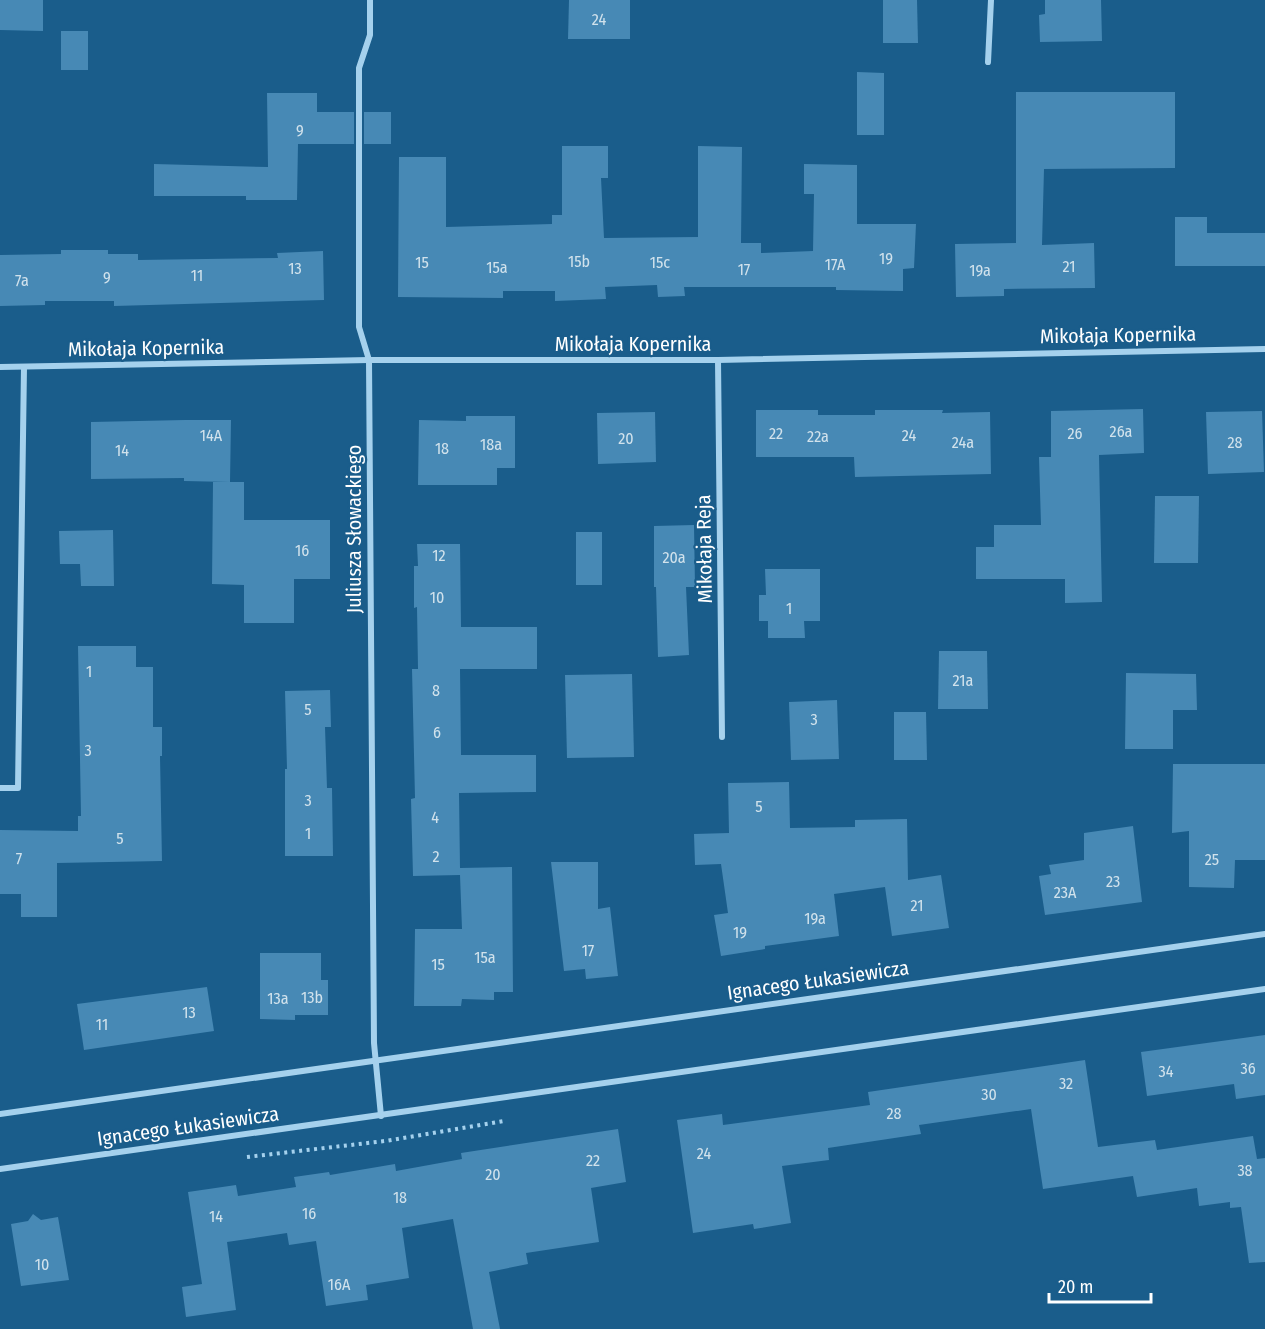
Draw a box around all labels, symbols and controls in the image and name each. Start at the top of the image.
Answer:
house number: 24 [592,10,606,29]
house number: 9 [296,121,304,140]
house number: 19 [879,249,893,268]
house number: 15b [568,252,590,271]
house number: 15 [415,253,429,272]
house number: 15c [650,253,670,272]
house number: 17A [825,255,846,274]
house number: 21 [1063,257,1075,276]
house number: 15a [486,258,508,277]
house number: 13 [288,259,302,278]
house number: 17 [738,260,751,279]
house number: 19a [969,261,991,280]
house number: 11 [191,266,203,285]
house number: 9 [103,268,111,287]
house number: 7a [15,271,29,290]
street label: Mikołaja Kopernika [1040,322,1196,348]
street label: Mikołaja Kopernika [555,332,711,356]
street label: Mikołaja Kopernika [68,335,224,361]
house number: 26a [1110,422,1133,441]
house number: 22 [769,424,783,443]
house number: 26 [1068,424,1083,443]
house number: 14A [200,426,223,445]
house number: 24 [902,426,916,445]
house number: 22a [807,427,829,446]
house number: 20 [618,429,634,448]
house number: 24a [952,433,974,452]
house number: 28 [1227,433,1243,452]
house number: 18a [480,435,502,454]
house number: 18 [435,439,449,458]
house number: 14 [115,441,129,460]
street label: Juliusza Słowackiego [342,445,366,613]
street label: Mikołaja Reja [691,494,717,604]
house number: 16 [295,541,309,560]
house number: 12 [432,546,446,565]
house number: 20a [662,548,686,567]
house number: 10 [430,588,444,607]
house number: 1 [786,599,792,618]
house number: 1 [86,662,92,681]
house number: 21a [953,671,974,690]
house number: 8 [432,681,440,700]
house number: 5 [304,700,312,719]
house number: 3 [810,710,818,729]
house number: 6 [433,723,441,742]
house number: 3 [84,741,92,760]
house number: 3 [304,791,312,810]
house number: 5 [755,797,763,816]
house number: 4 [431,808,439,827]
house number: 1 [305,824,311,843]
house number: 5 [116,829,124,848]
house number: 2 [432,847,440,866]
house number: 7 [16,849,23,868]
house number: 25 [1205,850,1219,869]
house number: 23 [1106,872,1120,891]
house number: 23A [1054,883,1077,902]
house number: 21 [911,896,923,915]
house number: 19a [804,909,826,928]
house number: 19 [733,923,747,942]
house number: 17 [582,941,595,960]
house number: 15a [474,948,496,967]
house number: 15 [431,955,445,974]
street label: Ignacego Łukasiewicza [726,955,910,1005]
house number: 13b [301,988,323,1007]
house number: 13a [267,989,289,1008]
house number: 13 [182,1003,196,1022]
house number: 11 [96,1015,108,1034]
house number: 36 [1240,1059,1256,1078]
house number: 34 [1159,1062,1174,1081]
house number: 32 [1059,1074,1073,1093]
house number: 30 [981,1085,997,1104]
street label: Ignacego Łukasiewicza [96,1101,280,1151]
house number: 28 [886,1104,902,1123]
house number: 24 [697,1144,711,1163]
house number: 22 [586,1151,600,1170]
house number: 38 [1237,1161,1253,1180]
house number: 20 [485,1165,501,1184]
house number: 18 [393,1188,407,1207]
house number: 16 [302,1204,316,1223]
house number: 14 [209,1207,223,1226]
house number: 10 [35,1255,49,1274]
scale bar [1049,1266,1151,1304]
house number: 16A [328,1275,351,1294]
text: 20 m [1058,1276,1093,1298]

